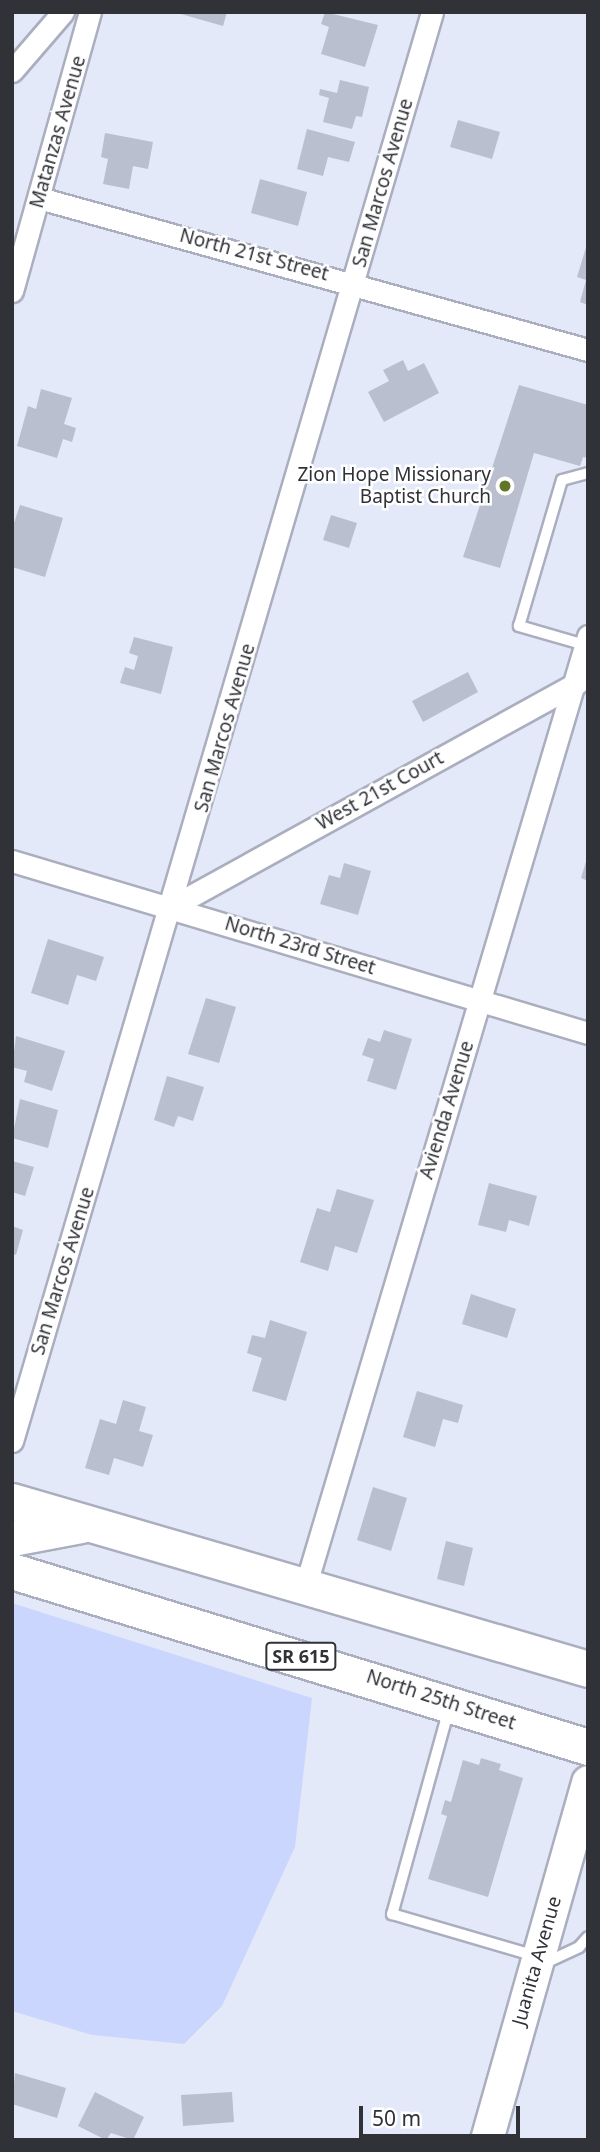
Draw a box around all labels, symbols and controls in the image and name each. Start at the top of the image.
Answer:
street label: Matanzas Avenue [25,53,91,211]
street label: San Marcos Avenue [348,96,418,270]
street label: North 21st Street [177,224,331,286]
place label: Zion Hope Missionary Baptist Church [297,464,491,508]
marker: Zion Hope Missionary Baptist Church [497,478,513,494]
street label: San Marcos Avenue [190,641,260,815]
street label: West 21st Court [313,747,447,835]
street label: North 23rd Street [222,912,378,980]
street label: Avienda Avenue [415,1038,479,1182]
street label: San Marcos Avenue [27,1184,99,1358]
road number: SR 615 [264,1642,338,1671]
street label: North 25th Street [363,1665,519,1735]
street label: Juanita Avenue [508,1894,566,2028]
scale bar [362,2092,523,2136]
text: 50 m [372,2104,421,2132]

